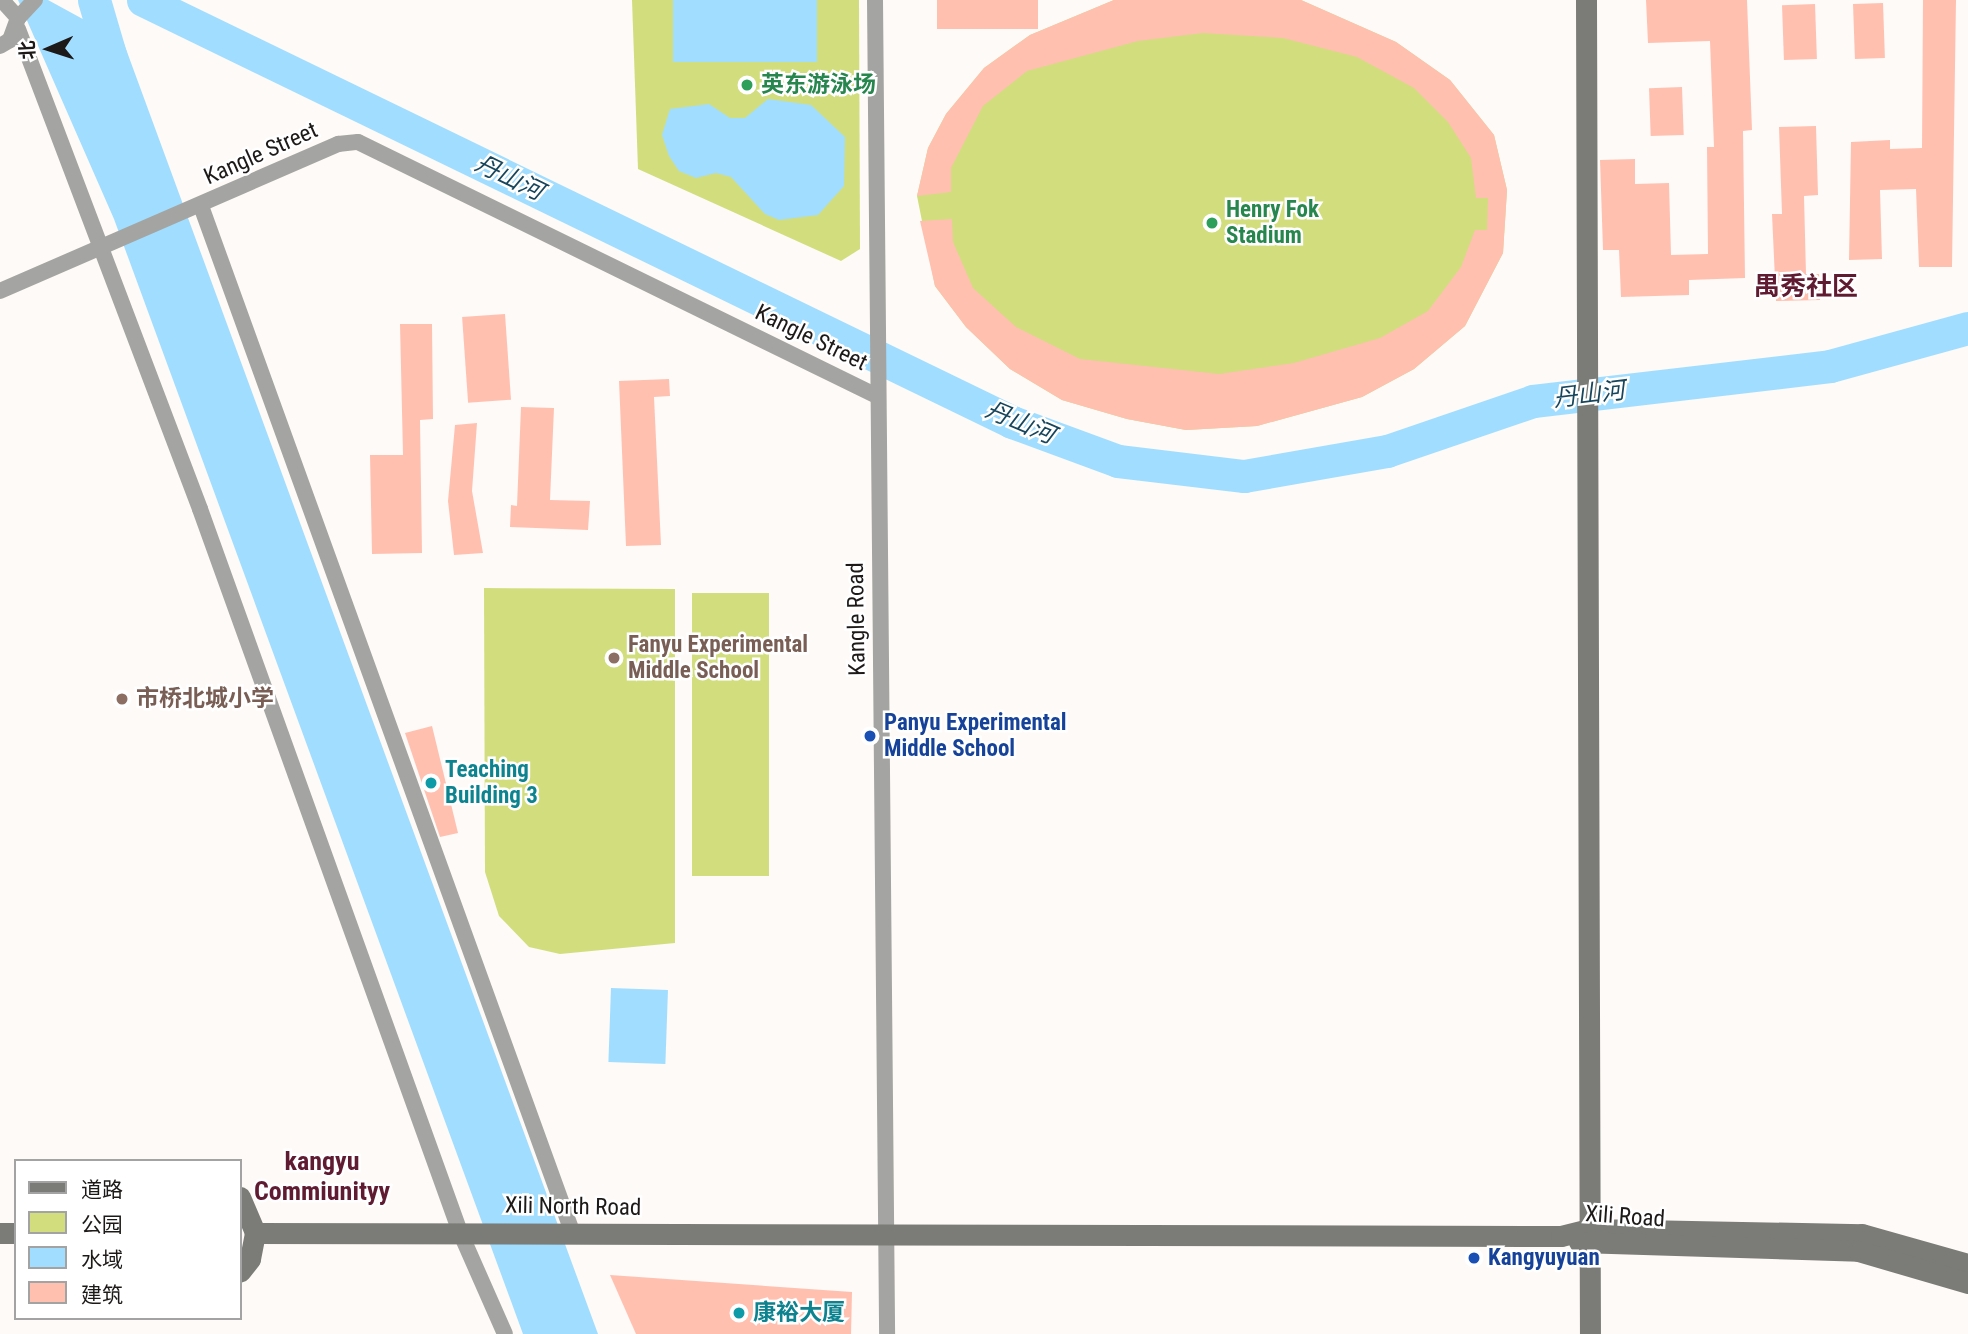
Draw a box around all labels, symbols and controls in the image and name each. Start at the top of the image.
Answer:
north arrow [14,14,84,84]
text: 北 [16,40,40,60]
place label: 英东游泳场 [761,71,876,99]
marker: 英东游泳场 [739,77,755,93]
street label: Kangle Street [200,117,322,191]
water label: 丹山河 [470,149,548,207]
place label: Henry Fok Stadium [1226,196,1319,250]
marker: Henry Fok Stadium [1204,215,1220,231]
district label: 禺秀社区 [1754,271,1858,303]
street label: Kangle Street [750,299,872,377]
water label: 丹山河 [1552,376,1626,414]
water label: 丹山河 [981,396,1059,450]
street label: Kangle Road [842,562,872,676]
place label: Fanyu Experimental Middle School [628,631,808,685]
marker: Fanyu Experimental Middle School [606,650,622,666]
place label: 市桥北城小学 [136,685,274,713]
marker: 市桥北城小学 [114,691,130,707]
place label: Panyu Experimental Middle School [884,709,1067,763]
marker: Panyu Experimental Middle School [862,728,878,744]
place label: Teaching Building 3 [445,756,538,810]
marker: Teaching Building 3 [423,775,439,791]
district label: kangyu Commiunityy [254,1146,390,1208]
legend [14,1159,242,1320]
text: 道路 [81,1178,123,1202]
street label: Xili North Road [505,1192,641,1222]
street label: Xili Road [1584,1200,1666,1234]
text: 公园 [81,1213,123,1237]
place label: Kangyuyuan [1488,1244,1600,1272]
text: 水域 [81,1248,123,1272]
marker: Kangyuyuan [1466,1250,1482,1266]
text: 建筑 [81,1283,123,1307]
place label: 康裕大厦 [753,1299,845,1327]
marker: 康裕大厦 [731,1305,747,1321]

